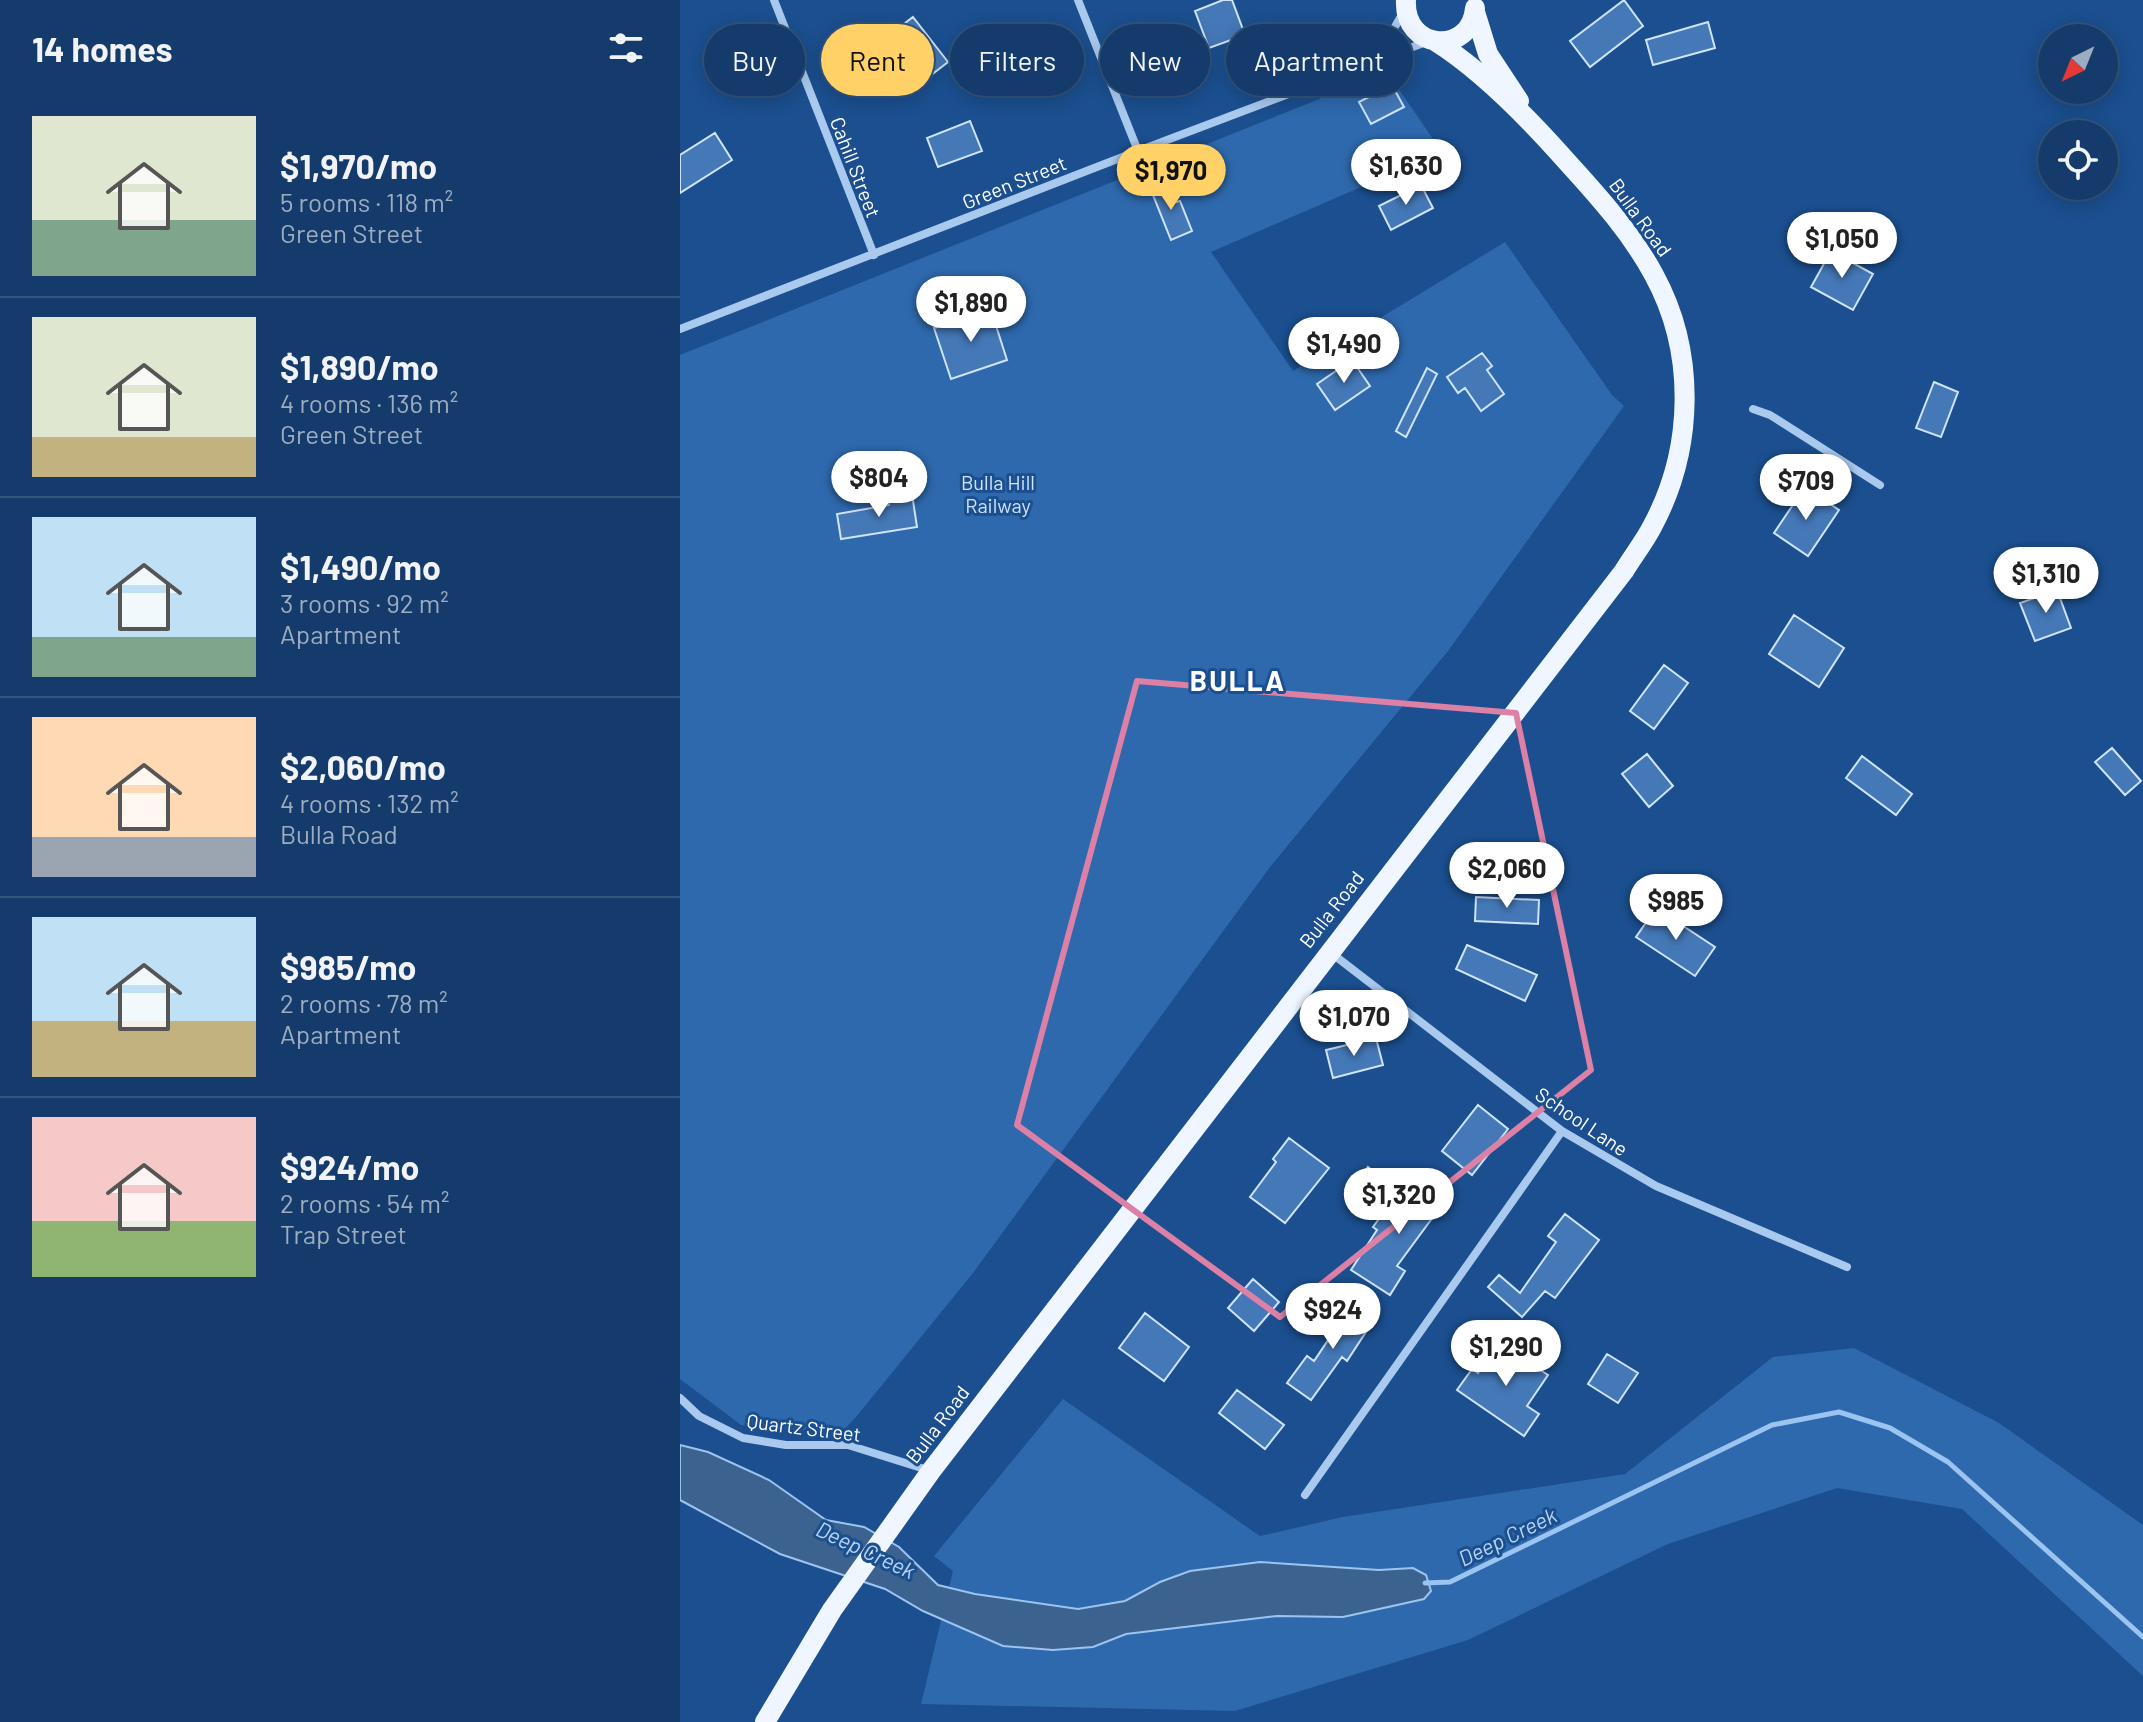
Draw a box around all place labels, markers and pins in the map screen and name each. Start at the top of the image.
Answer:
pin: $1,630 [1341,139,1471,207]
pin: $1,970 [1106,144,1236,212]
pin: $1,050 [1777,212,1907,280]
pin: $1,890 [906,276,1036,344]
pin: $1,490 [1279,317,1409,385]
pin: $804 [832,451,926,519]
pin: $709 [1759,454,1853,522]
pin: $1,310 [1981,547,2111,615]
pin: $2,060 [1442,842,1572,910]
pin: $985 [1629,874,1723,942]
pin: $1,070 [1289,990,1419,1058]
pin: $1,320 [1334,1168,1464,1236]
pin: $924 [1286,1283,1380,1351]
pin: $1,290 [1441,1320,1571,1388]

